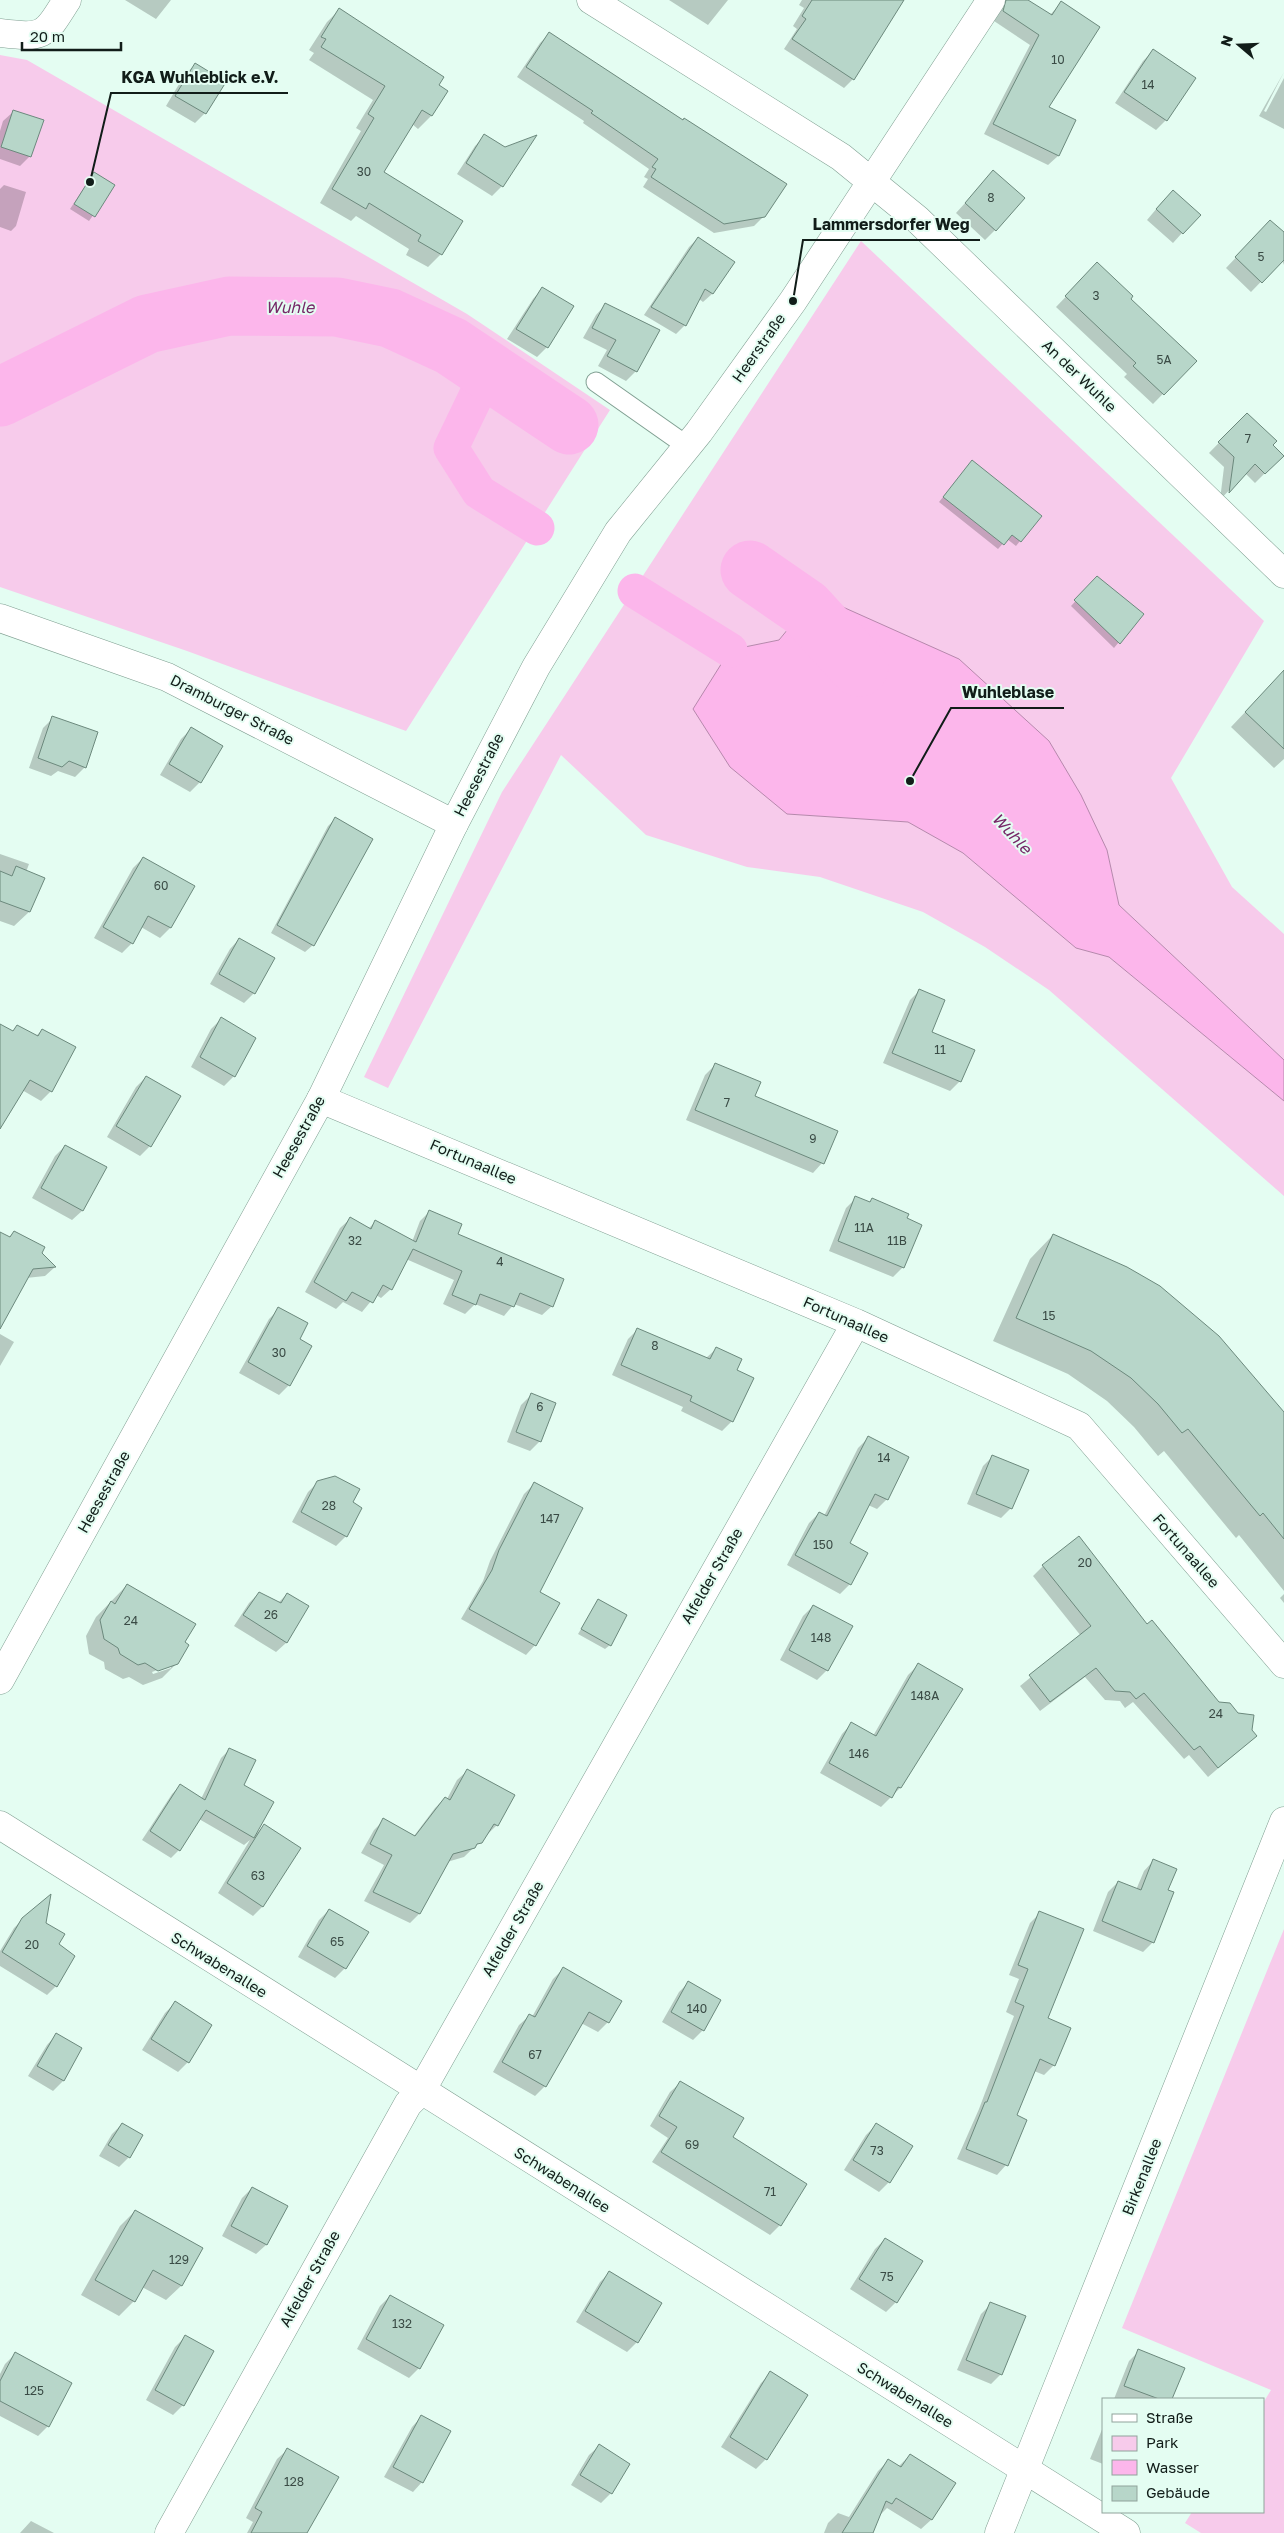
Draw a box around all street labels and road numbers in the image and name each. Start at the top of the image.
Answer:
street label: Heerstraße [728,309,789,385]
street label: An der Wuhle [1039,335,1121,415]
street label: Dramburger Straße [168,670,298,748]
street label: Heesestraße [449,730,507,819]
street label: Heesestraße [268,1092,328,1181]
street label: Fortunaallee [428,1135,520,1187]
street label: Fortunaallee [801,1292,892,1346]
street label: Heesestraße [73,1447,133,1536]
street label: Fortunaallee [1150,1510,1224,1591]
street label: Alfelder Straße [677,1524,746,1626]
street label: Alfelder Straße [478,1877,547,1979]
street label: Schwabenallee [168,1927,271,2001]
street label: Birkenallee [1117,2135,1165,2218]
street label: Schwabenallee [511,2142,614,2216]
street label: Alfelder Straße [275,2227,343,2330]
street label: Schwabenallee [854,2357,957,2431]

